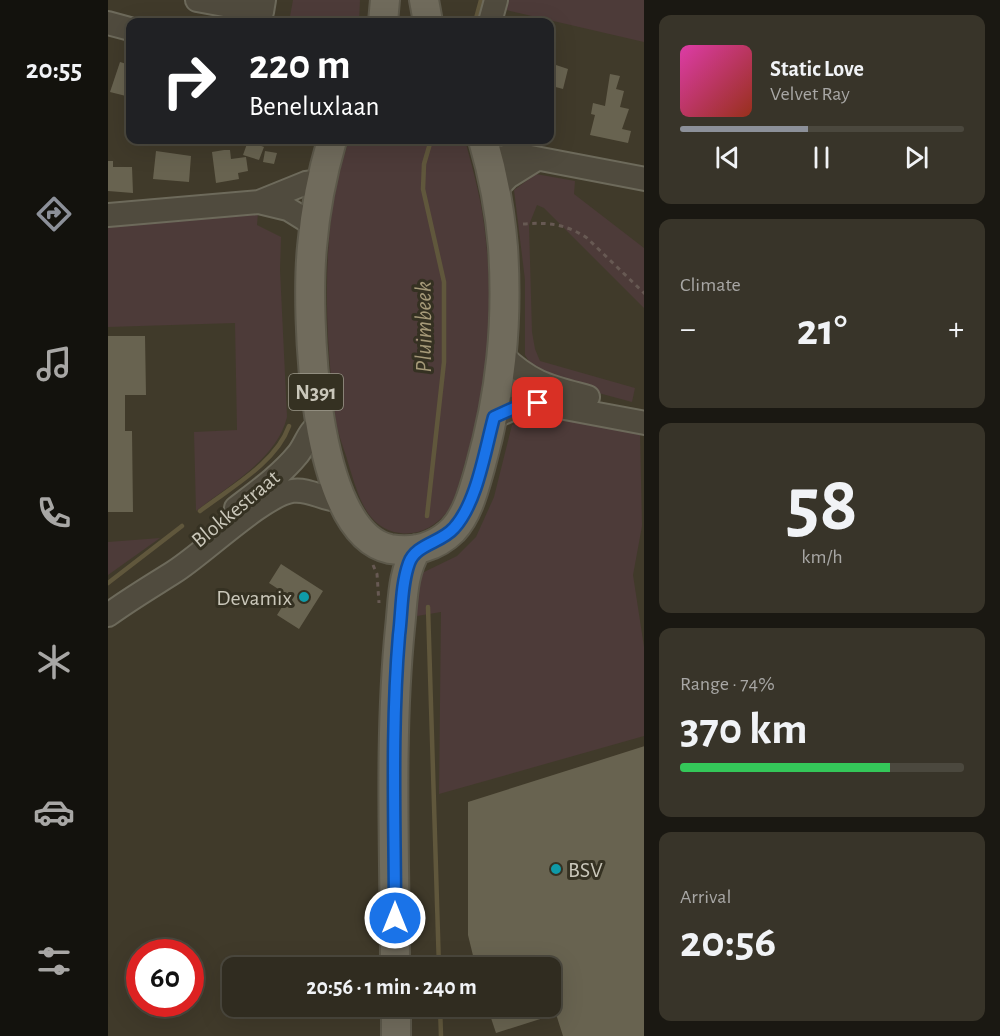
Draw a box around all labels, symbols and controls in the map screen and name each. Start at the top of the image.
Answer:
icon: right [150,42,228,120]
text: 220 m [249,44,351,86]
text: 20:55 [26,56,82,83]
text: Static Love [770,58,864,80]
text: Velvet Ray [770,84,850,104]
text: Beneluxlaan [249,93,380,120]
icon: previous [711,141,744,174]
icon: pause [805,141,838,174]
icon: next [900,141,933,174]
icon: directions [33,193,75,235]
text: Climate [680,275,741,295]
water label: Pluimbeek [412,281,436,373]
text: 21° [797,308,847,353]
text: − [680,313,696,346]
text: + [948,313,964,346]
icon: music [33,343,75,385]
road number: N391 [289,374,343,410]
pin [512,377,563,428]
icon: arrive [521,386,554,419]
street label: Blokkestraat [187,466,284,552]
text: 58 [786,467,858,545]
icon: phone [33,492,75,534]
text: km/h [801,547,843,567]
place label: Devamix [216,587,292,609]
marker: Devamix [297,590,311,604]
icon: climate [33,641,75,683]
text: Range · 74% [680,674,775,694]
text: 370 km [680,707,808,752]
icon: car [33,791,75,833]
place label: BSV [568,859,603,881]
marker: BSV [549,862,563,876]
position arrow [363,886,427,950]
text: Arrival [680,887,731,907]
text: 20:56 [680,920,776,965]
speed limit sign: 60 [126,939,204,1017]
icon: filters [33,940,75,982]
text: 20:56 · 1 min · 240 m [306,976,477,998]

